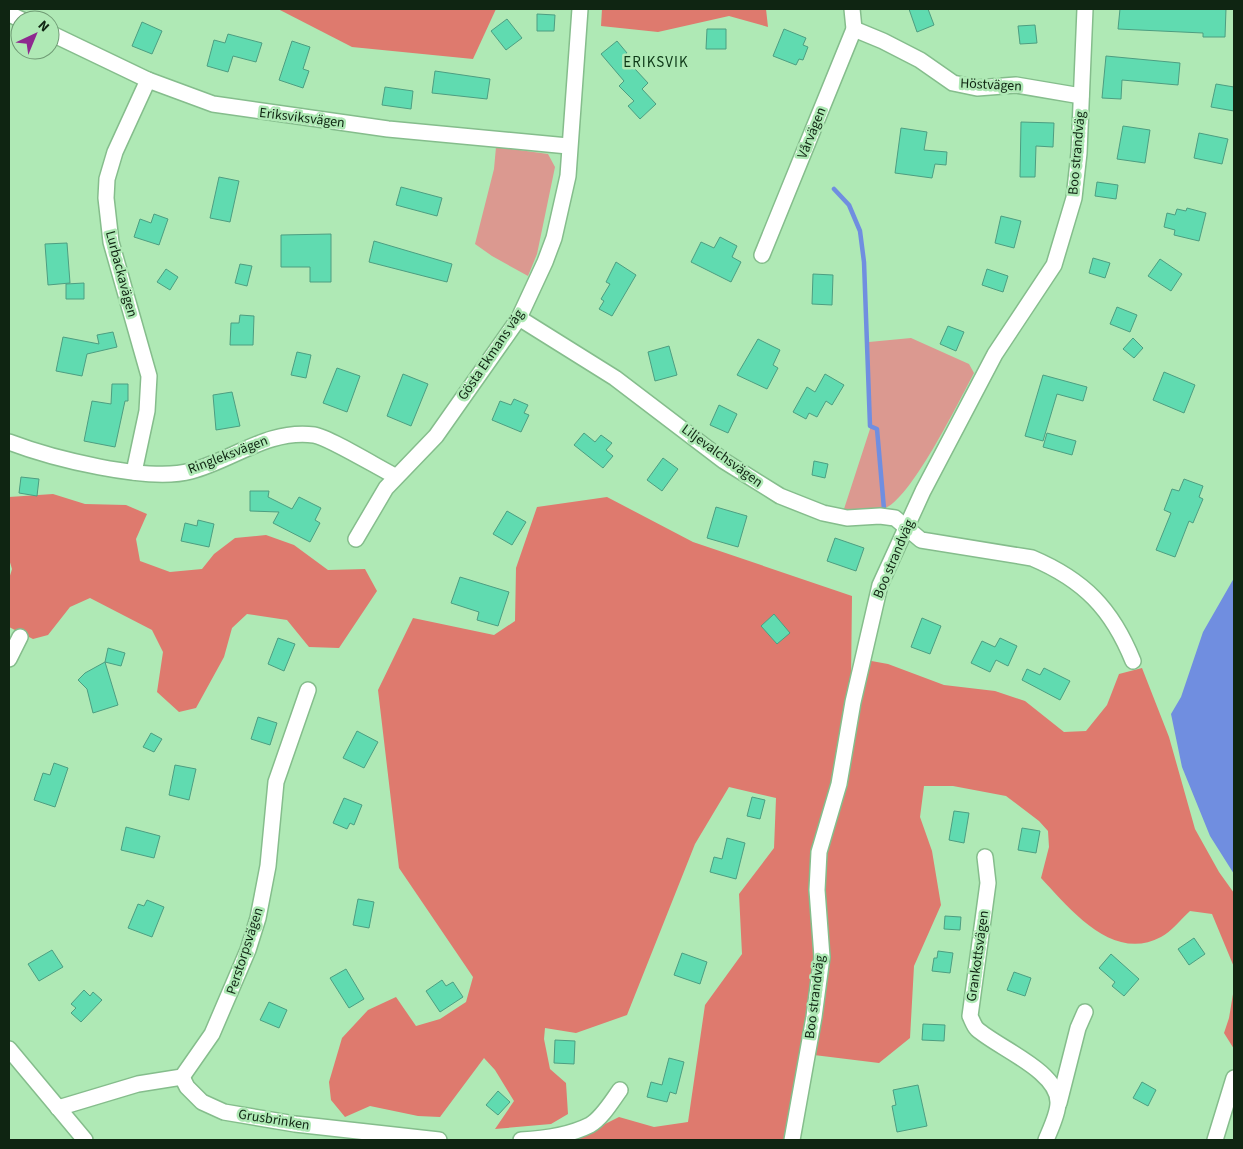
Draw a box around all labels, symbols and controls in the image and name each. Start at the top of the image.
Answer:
north arrow [10,10,60,60]
text: N [33,16,54,37]
district label: ERIKSVIK [623,52,689,73]
street label: Höstvägen [960,73,1022,97]
street label: Eriksviksvägen [258,103,346,133]
street label: Vårvägen [793,104,831,162]
street label: Boo strandväg [1063,110,1091,196]
street label: Lurbackavägen [100,229,142,319]
street label: Gösta Ekmans väg [453,306,529,404]
street label: Liljevalchsvägen [677,420,767,492]
street label: Ringleksvägen [185,431,271,479]
street label: Boo strandväg [868,516,920,602]
street label: Perstorpsvägen [222,905,268,997]
street label: Grankottsvägen [962,909,994,1003]
street label: Boo strandväg [800,954,830,1040]
street label: Grusbrinken [237,1104,311,1136]

